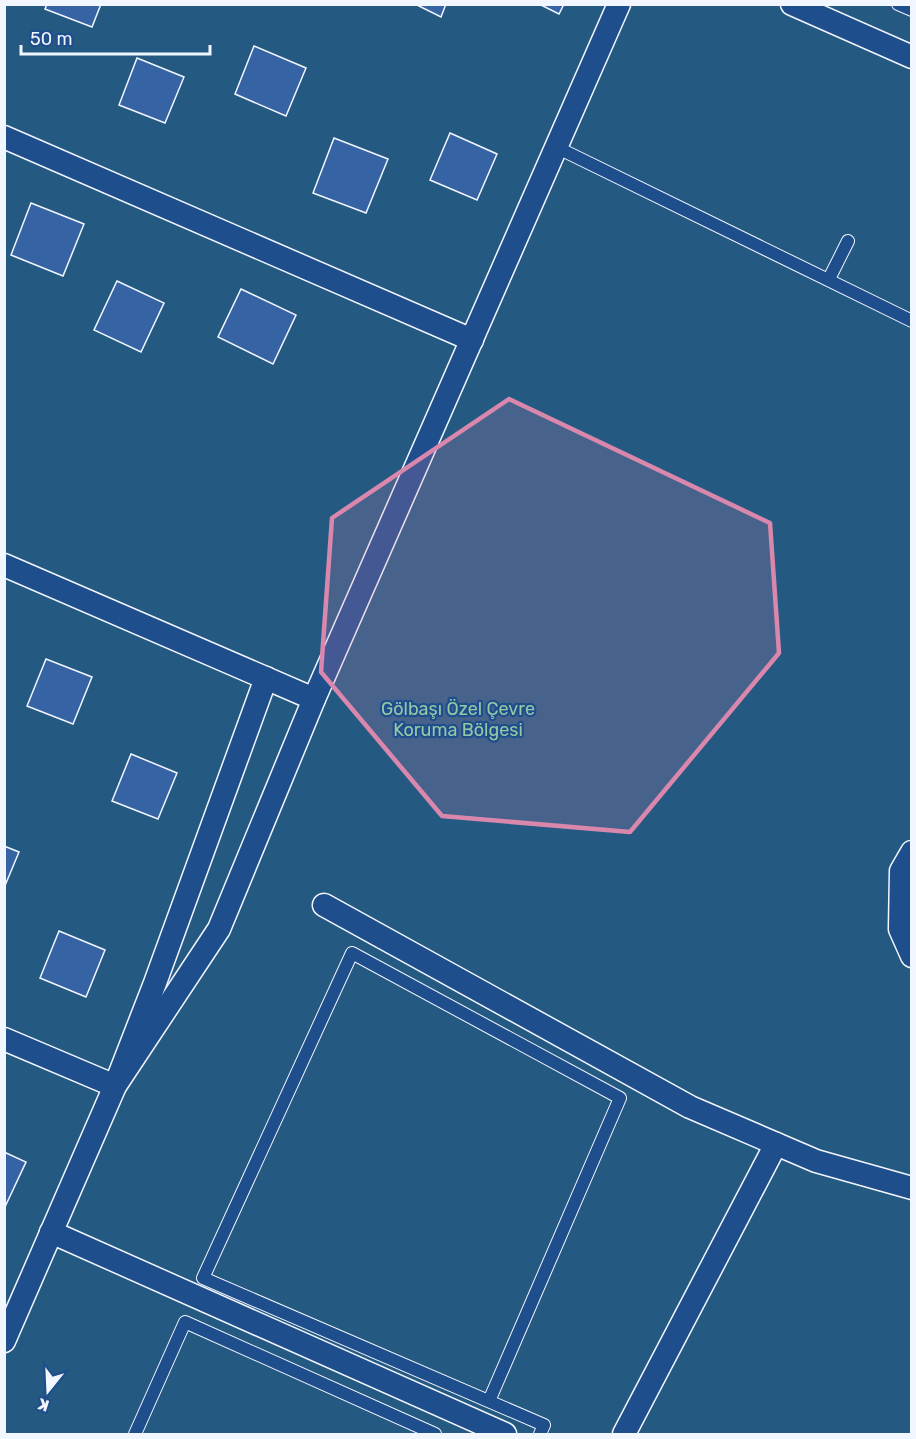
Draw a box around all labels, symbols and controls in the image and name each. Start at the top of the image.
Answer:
scale bar [21,18,210,56]
text: 50 m [30,28,73,50]
park label: Gölbaşı Özel Çevre Koruma Bölgesi [381,698,535,741]
north arrow [18,1361,78,1421]
text: K [35,1394,51,1415]

